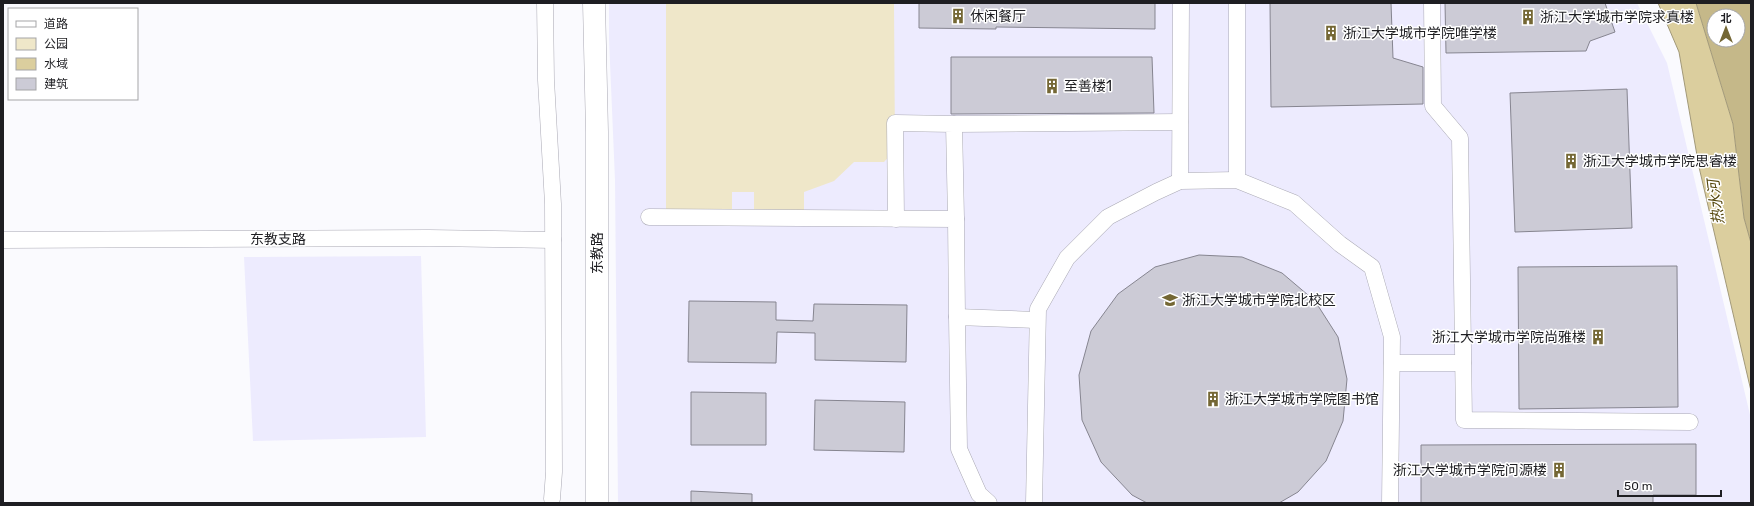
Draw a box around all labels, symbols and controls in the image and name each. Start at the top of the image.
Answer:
building icon: 休闲餐厅 [949,7,967,25]
legend [8,8,138,100]
place label: 休闲餐厅 [970,8,1026,25]
building icon: 浙江大学城市学院求真楼 [1519,8,1537,26]
north arrow [1706,8,1746,48]
place label: 浙江大学城市学院求真楼 [1540,9,1694,26]
text: 北 [1721,12,1732,25]
text: 道路 [44,17,68,31]
building icon: 浙江大学城市学院唯学楼 [1322,24,1340,42]
place label: 浙江大学城市学院唯学楼 [1343,25,1497,42]
text: 公园 [44,37,68,51]
text: 水域 [44,57,68,71]
text: 建筑 [44,77,68,91]
building icon: 至善楼1 [1043,77,1061,95]
place label: 至善楼1 [1064,78,1112,95]
building icon: 浙江大学城市学院思睿楼 [1562,152,1580,170]
place label: 浙江大学城市学院思睿楼 [1583,153,1737,170]
water label: 热水河 [1704,176,1728,225]
street label: 东教支路 [250,231,306,248]
street label: 东教路 [589,232,606,274]
school or university icon: 浙江大学城市学院北校区 [1161,291,1179,309]
place label: 浙江大学城市学院北校区 [1182,292,1336,309]
building icon: 浙江大学城市学院尚雅楼 [1589,328,1607,346]
place label: 浙江大学城市学院尚雅楼 [1432,329,1586,346]
building icon: 浙江大学城市学院图书馆 [1204,390,1222,408]
place label: 浙江大学城市学院图书馆 [1225,391,1379,408]
building icon: 浙江大学城市学院问源楼 [1550,461,1568,479]
place label: 浙江大学城市学院问源楼 [1393,462,1547,479]
scale bar [1618,472,1721,498]
text: 50 m [1624,479,1652,493]

